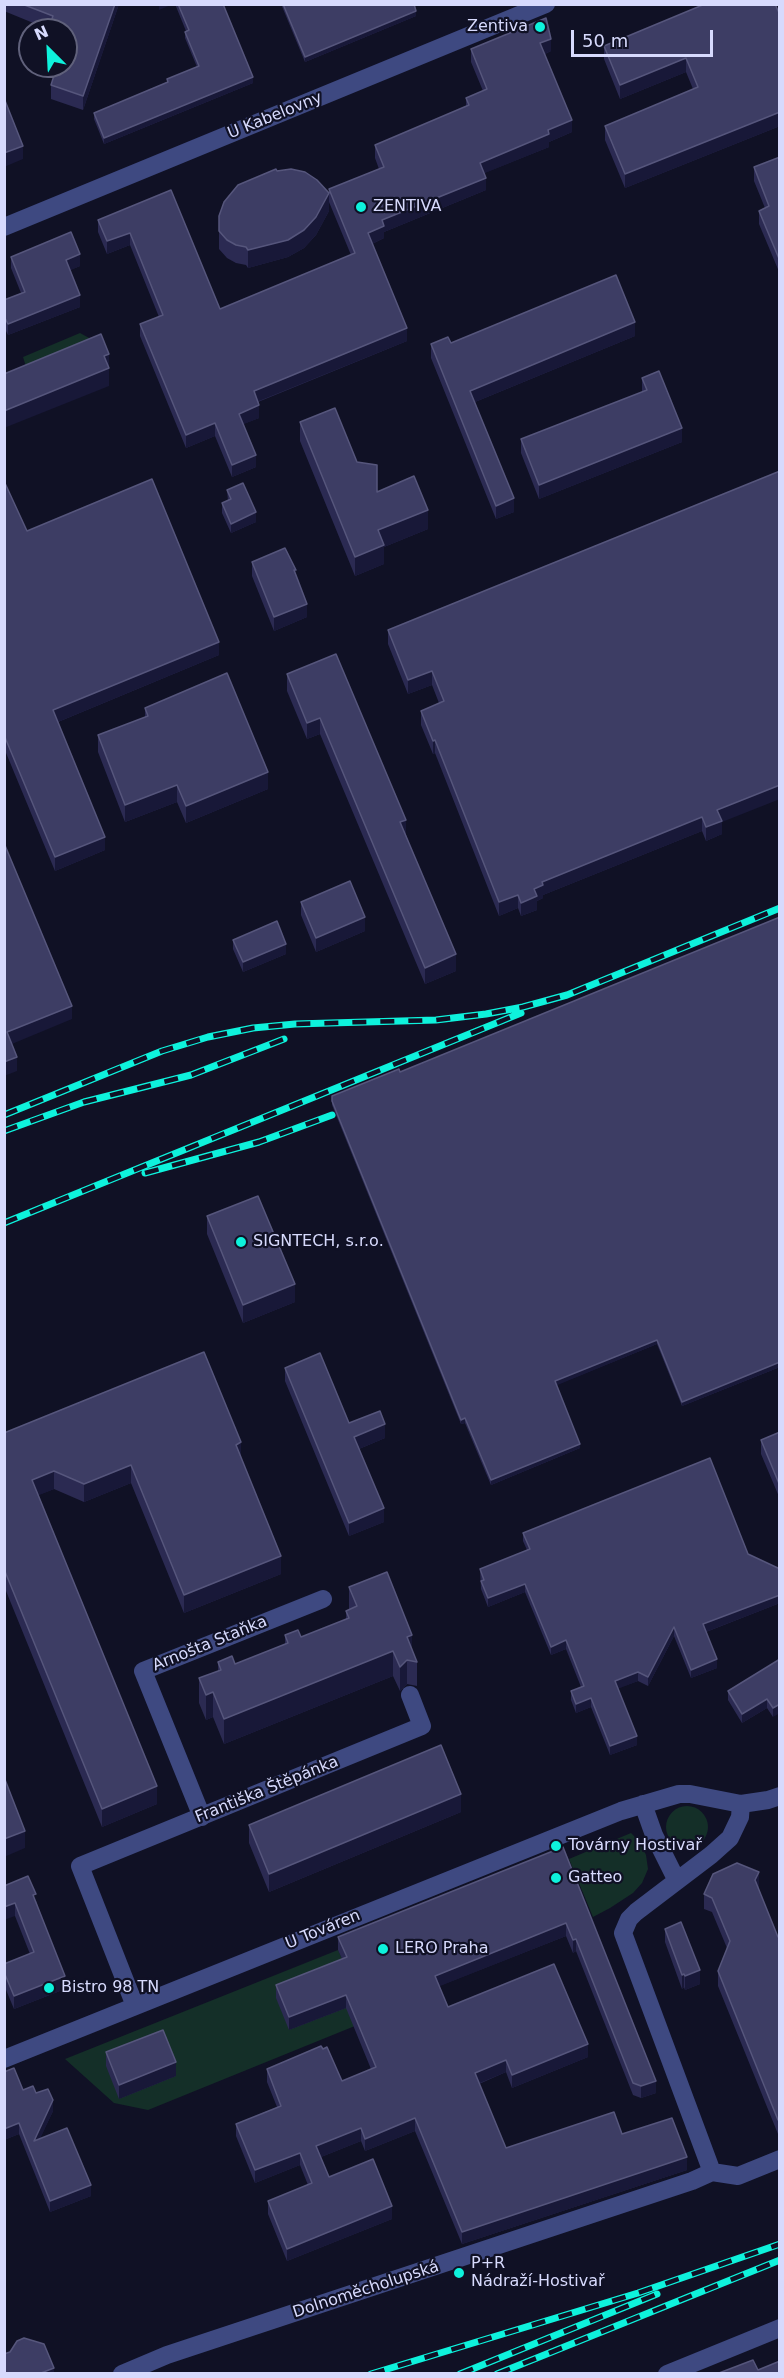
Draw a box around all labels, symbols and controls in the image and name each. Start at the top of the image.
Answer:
place label: Zentiva [467,17,528,37]
north arrow [18,18,78,78]
scale bar [574,18,716,56]
marker: Zentiva [533,20,547,34]
text: N [31,22,51,44]
text: 50 m [582,30,628,51]
street label: U Kabelovny [225,88,325,144]
place label: ZENTIVA [373,197,441,217]
marker: ZENTIVA [354,200,368,214]
place label: SIGNTECH, s.r.o. [253,1232,384,1252]
marker: SIGNTECH, s.r.o. [234,1235,248,1249]
street label: Arnošta Staňka [150,1612,270,1676]
street label: Františka Štěpánka [193,1753,341,1827]
place label: Továrny Hostivař [568,1836,702,1856]
marker: Továrny Hostivař [549,1839,563,1853]
place label: Gatteo [568,1868,622,1888]
marker: Gatteo [549,1871,563,1885]
street label: U Továren [283,1906,363,1954]
place label: LERO Praha [395,1939,489,1959]
marker: LERO Praha [376,1942,390,1956]
place label: Bistro 98 TN [61,1978,159,1998]
marker: Bistro 98 TN [42,1981,56,1995]
place label: P+R Nádraží-Hostivař [471,2254,605,2292]
street label: Dolnoměcholupská [291,2257,441,2323]
marker: P+R Nádraží-Hostivař [452,2266,466,2280]

